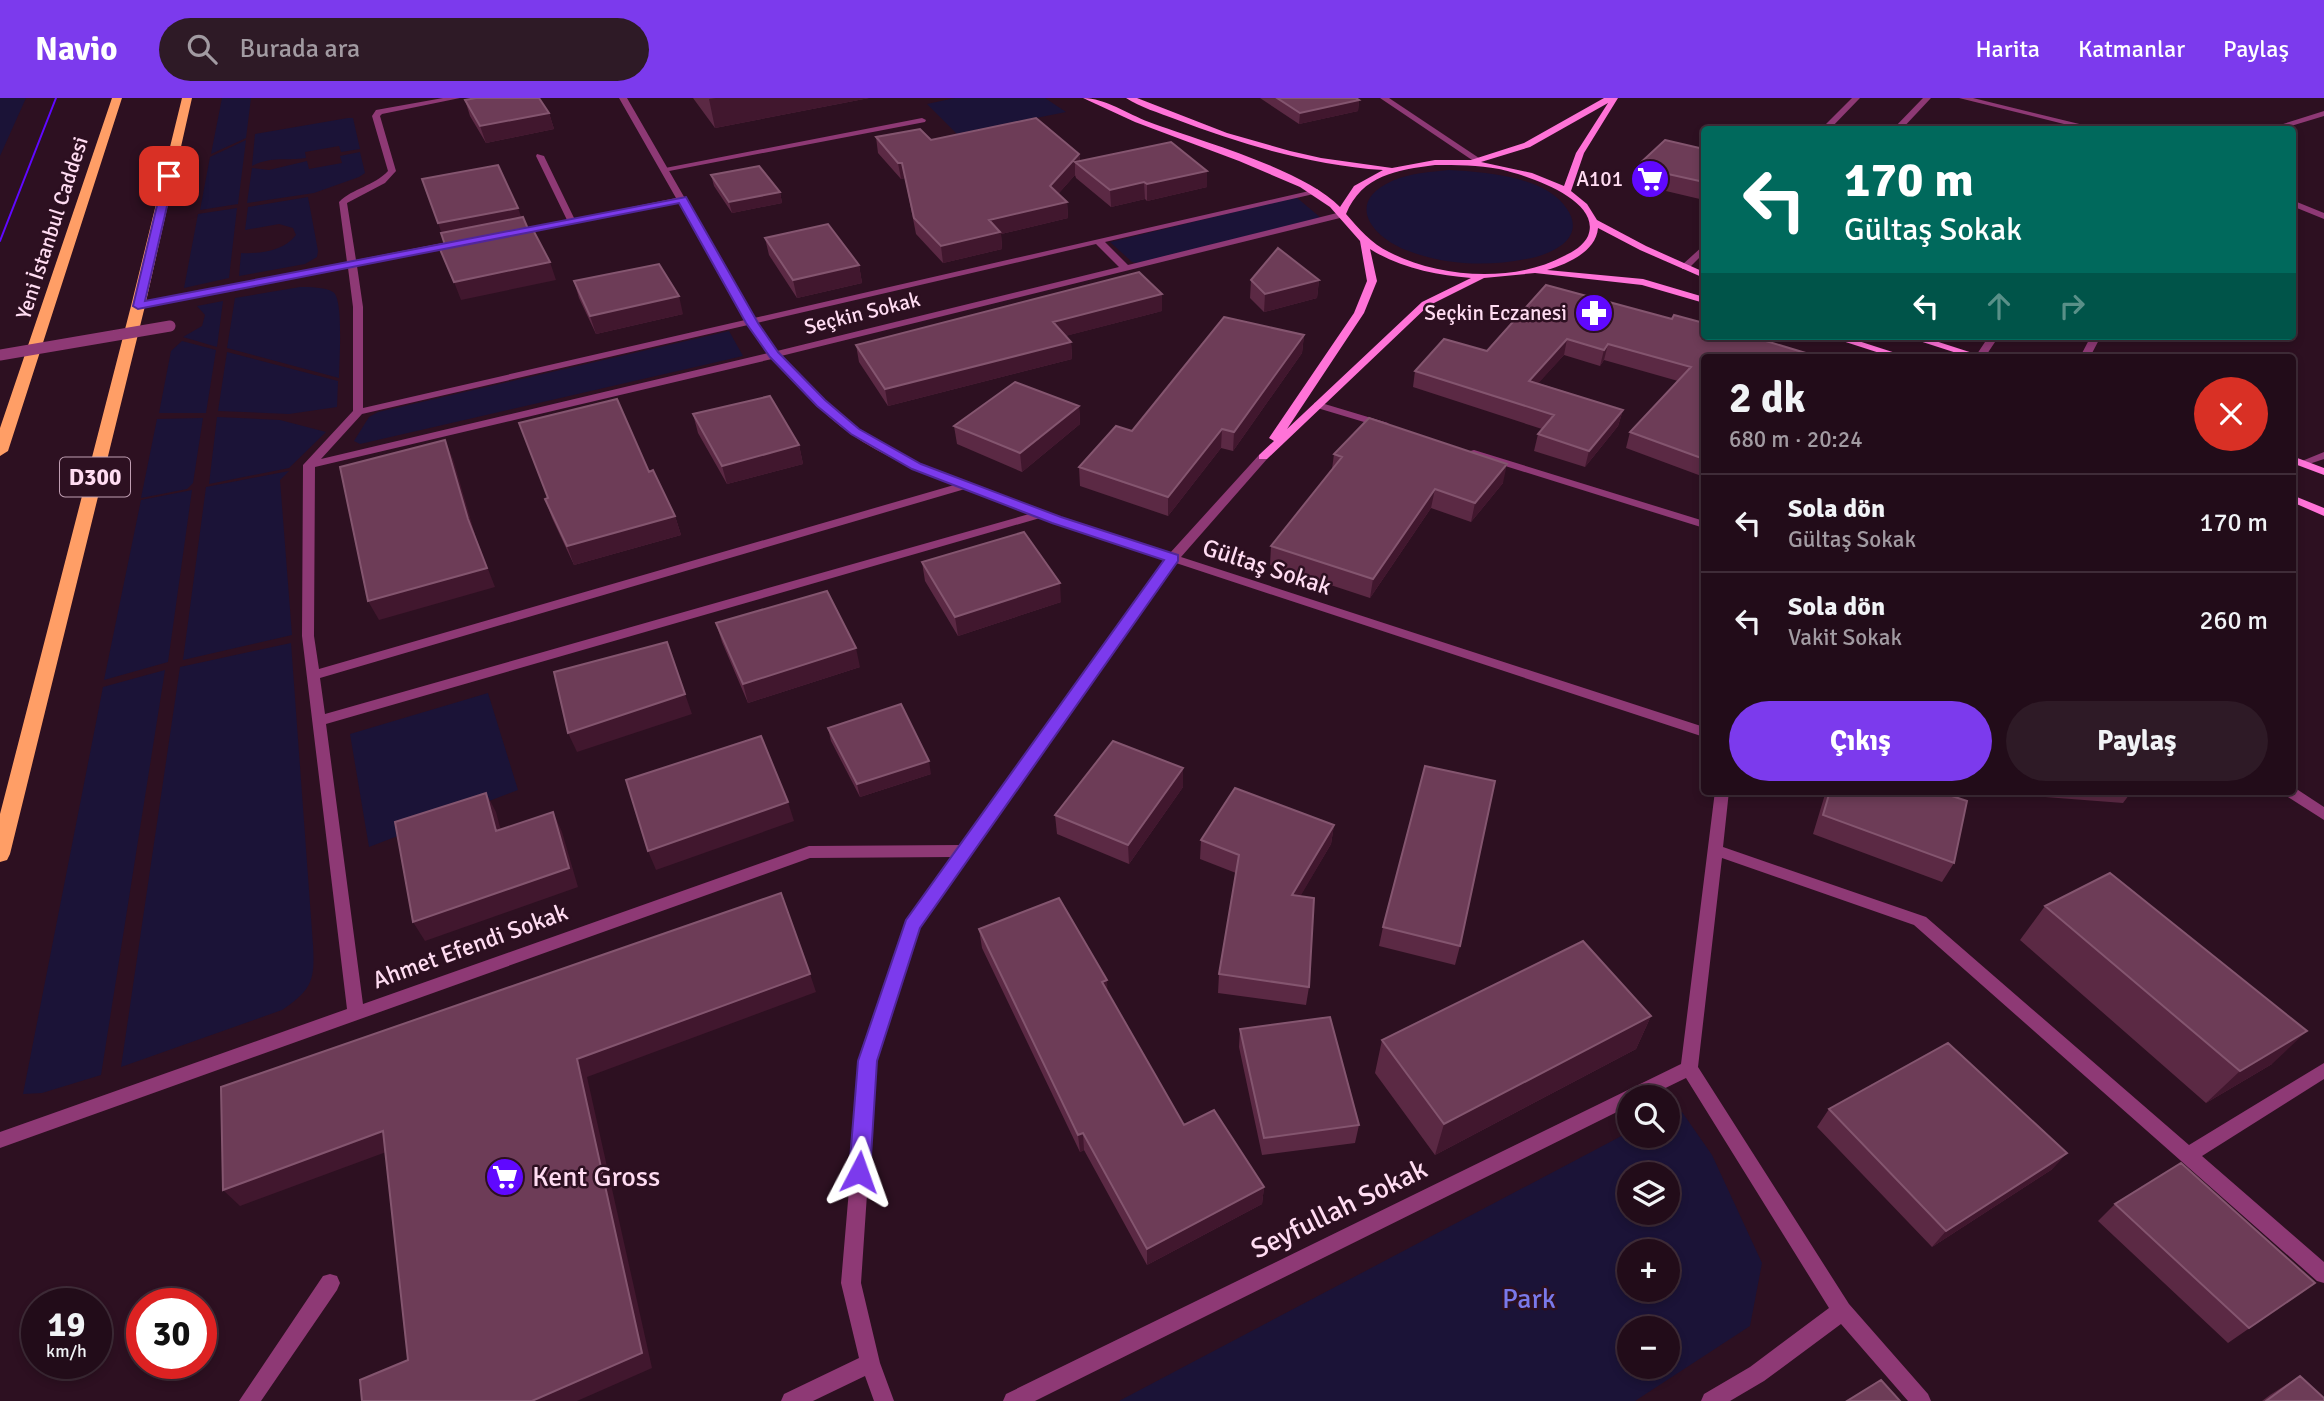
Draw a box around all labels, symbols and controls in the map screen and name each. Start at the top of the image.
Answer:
search box [159,18,649,81]
text: Navio [35,29,117,70]
icon: search [183,30,221,68]
text: Burada ara [239,33,360,65]
text: Harita [1975,34,2040,64]
text: Katmanlar [2078,34,2185,64]
text: Paylaş [2223,34,2289,64]
street label: Yeni İstanbul Caddesi [10,133,94,323]
pin [139,146,199,206]
text: 170 m [1844,150,1974,210]
icon: left [1729,154,1820,245]
icon: arrive [150,157,188,195]
supermarket icon: A101 [1629,158,1671,200]
place label: A101 [1576,166,1623,192]
text: Gültaş Sokak [1844,210,2022,249]
street label: Seçkin Sokak [801,286,923,340]
icon: left [1907,287,1945,325]
icon: ahead [1980,287,2018,325]
icon: right [2053,287,2091,325]
pharmacy icon: Seçkin Eczanesi [1573,292,1615,334]
place label: Seçkin Eczanesi [1424,300,1567,326]
text: 2 dk [1729,373,1806,424]
button: close [2194,377,2268,451]
text: 680 m · 20:24 [1729,425,1863,454]
road number: D300 [60,458,130,496]
text: Sola dön [1788,493,1885,525]
icon: left [1729,504,1767,542]
text: 170 m [2199,507,2268,539]
text: Gültaş Sokak [1788,525,1916,554]
street label: Gültaş Sokak [1199,532,1335,602]
text: Sola dön [1788,591,1885,623]
icon: left [1729,602,1767,640]
text: 260 m [2199,605,2268,637]
text: Vakit Sokak [1788,623,1902,652]
button: Çıkış [1729,701,1992,781]
button: Paylaş [2006,701,2268,781]
street label: Ahmet Efendi Sokak [368,897,572,995]
map controls [1617,1085,1680,1379]
button: search [1617,1085,1680,1148]
position arrow [822,1135,896,1209]
street label: Seyfullah Sokak [1245,1152,1433,1266]
supermarket icon: Kent Gross [484,1156,526,1198]
place label: Kent Gross [532,1160,660,1194]
button: layers [1617,1162,1680,1225]
button: + [1617,1239,1680,1302]
park label: Park [1502,1282,1556,1316]
speed limit sign: 30 [126,1288,217,1379]
text: 19 [48,1303,85,1346]
button: − [1617,1316,1680,1379]
text: km/h [46,1340,87,1362]

